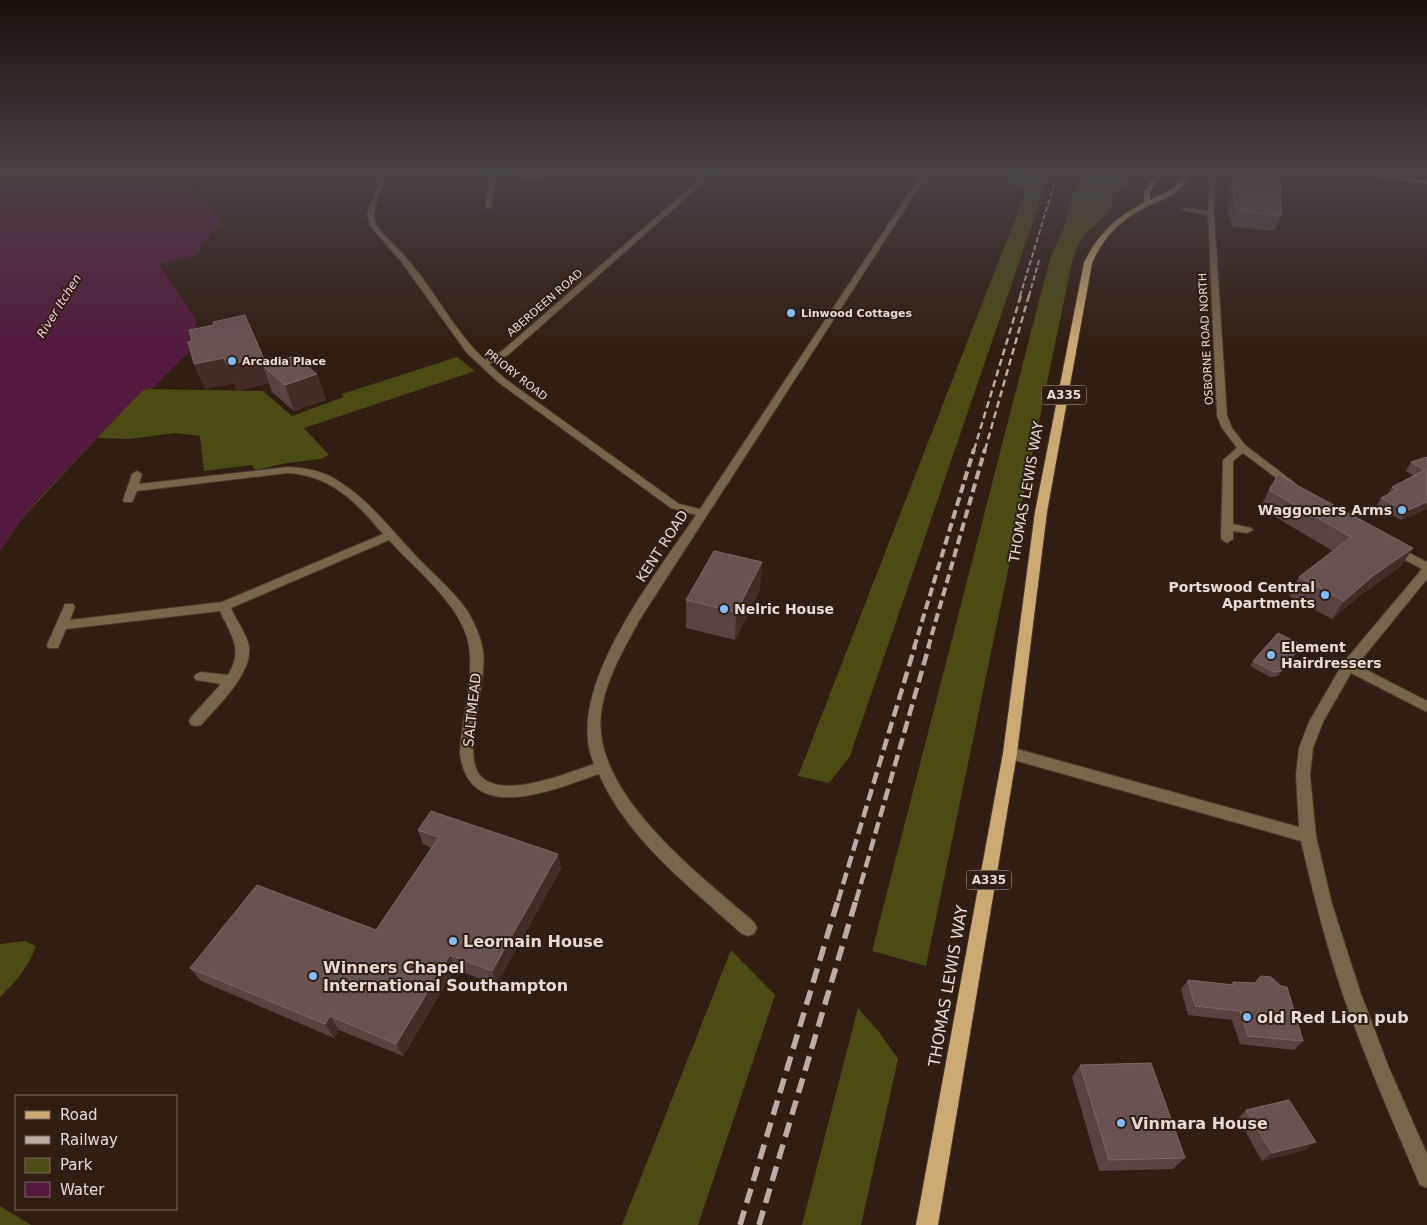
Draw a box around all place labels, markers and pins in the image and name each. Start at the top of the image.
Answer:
marker: Linwood Cottages [785,307,797,319]
place label: Linwood Cottages [801,307,912,320]
marker: Arcadia Place [226,355,238,367]
place label: Arcadia Place [242,355,326,368]
place label: Waggoners Arms [1258,502,1392,518]
marker: Waggoners Arms [1396,504,1408,516]
place label: Portswood Central Apartments [1169,579,1315,611]
marker: Portswood Central Apartments [1319,589,1331,601]
place label: Nelric House [734,601,834,617]
marker: Nelric House [718,603,730,615]
place label: Element Hairdressers [1281,639,1382,671]
marker: Element Hairdressers [1265,649,1277,661]
place label: Leornain House [463,932,604,951]
marker: Leornain House [447,935,459,947]
place label: Winners Chapel International Southampton [323,958,568,995]
marker: Winners Chapel International Southampton [307,970,319,982]
place label: old Red Lion pub [1257,1008,1409,1027]
marker: old Red Lion pub [1241,1011,1253,1023]
place label: Vinmara House [1131,1114,1268,1133]
marker: Vinmara House [1115,1117,1127,1129]

